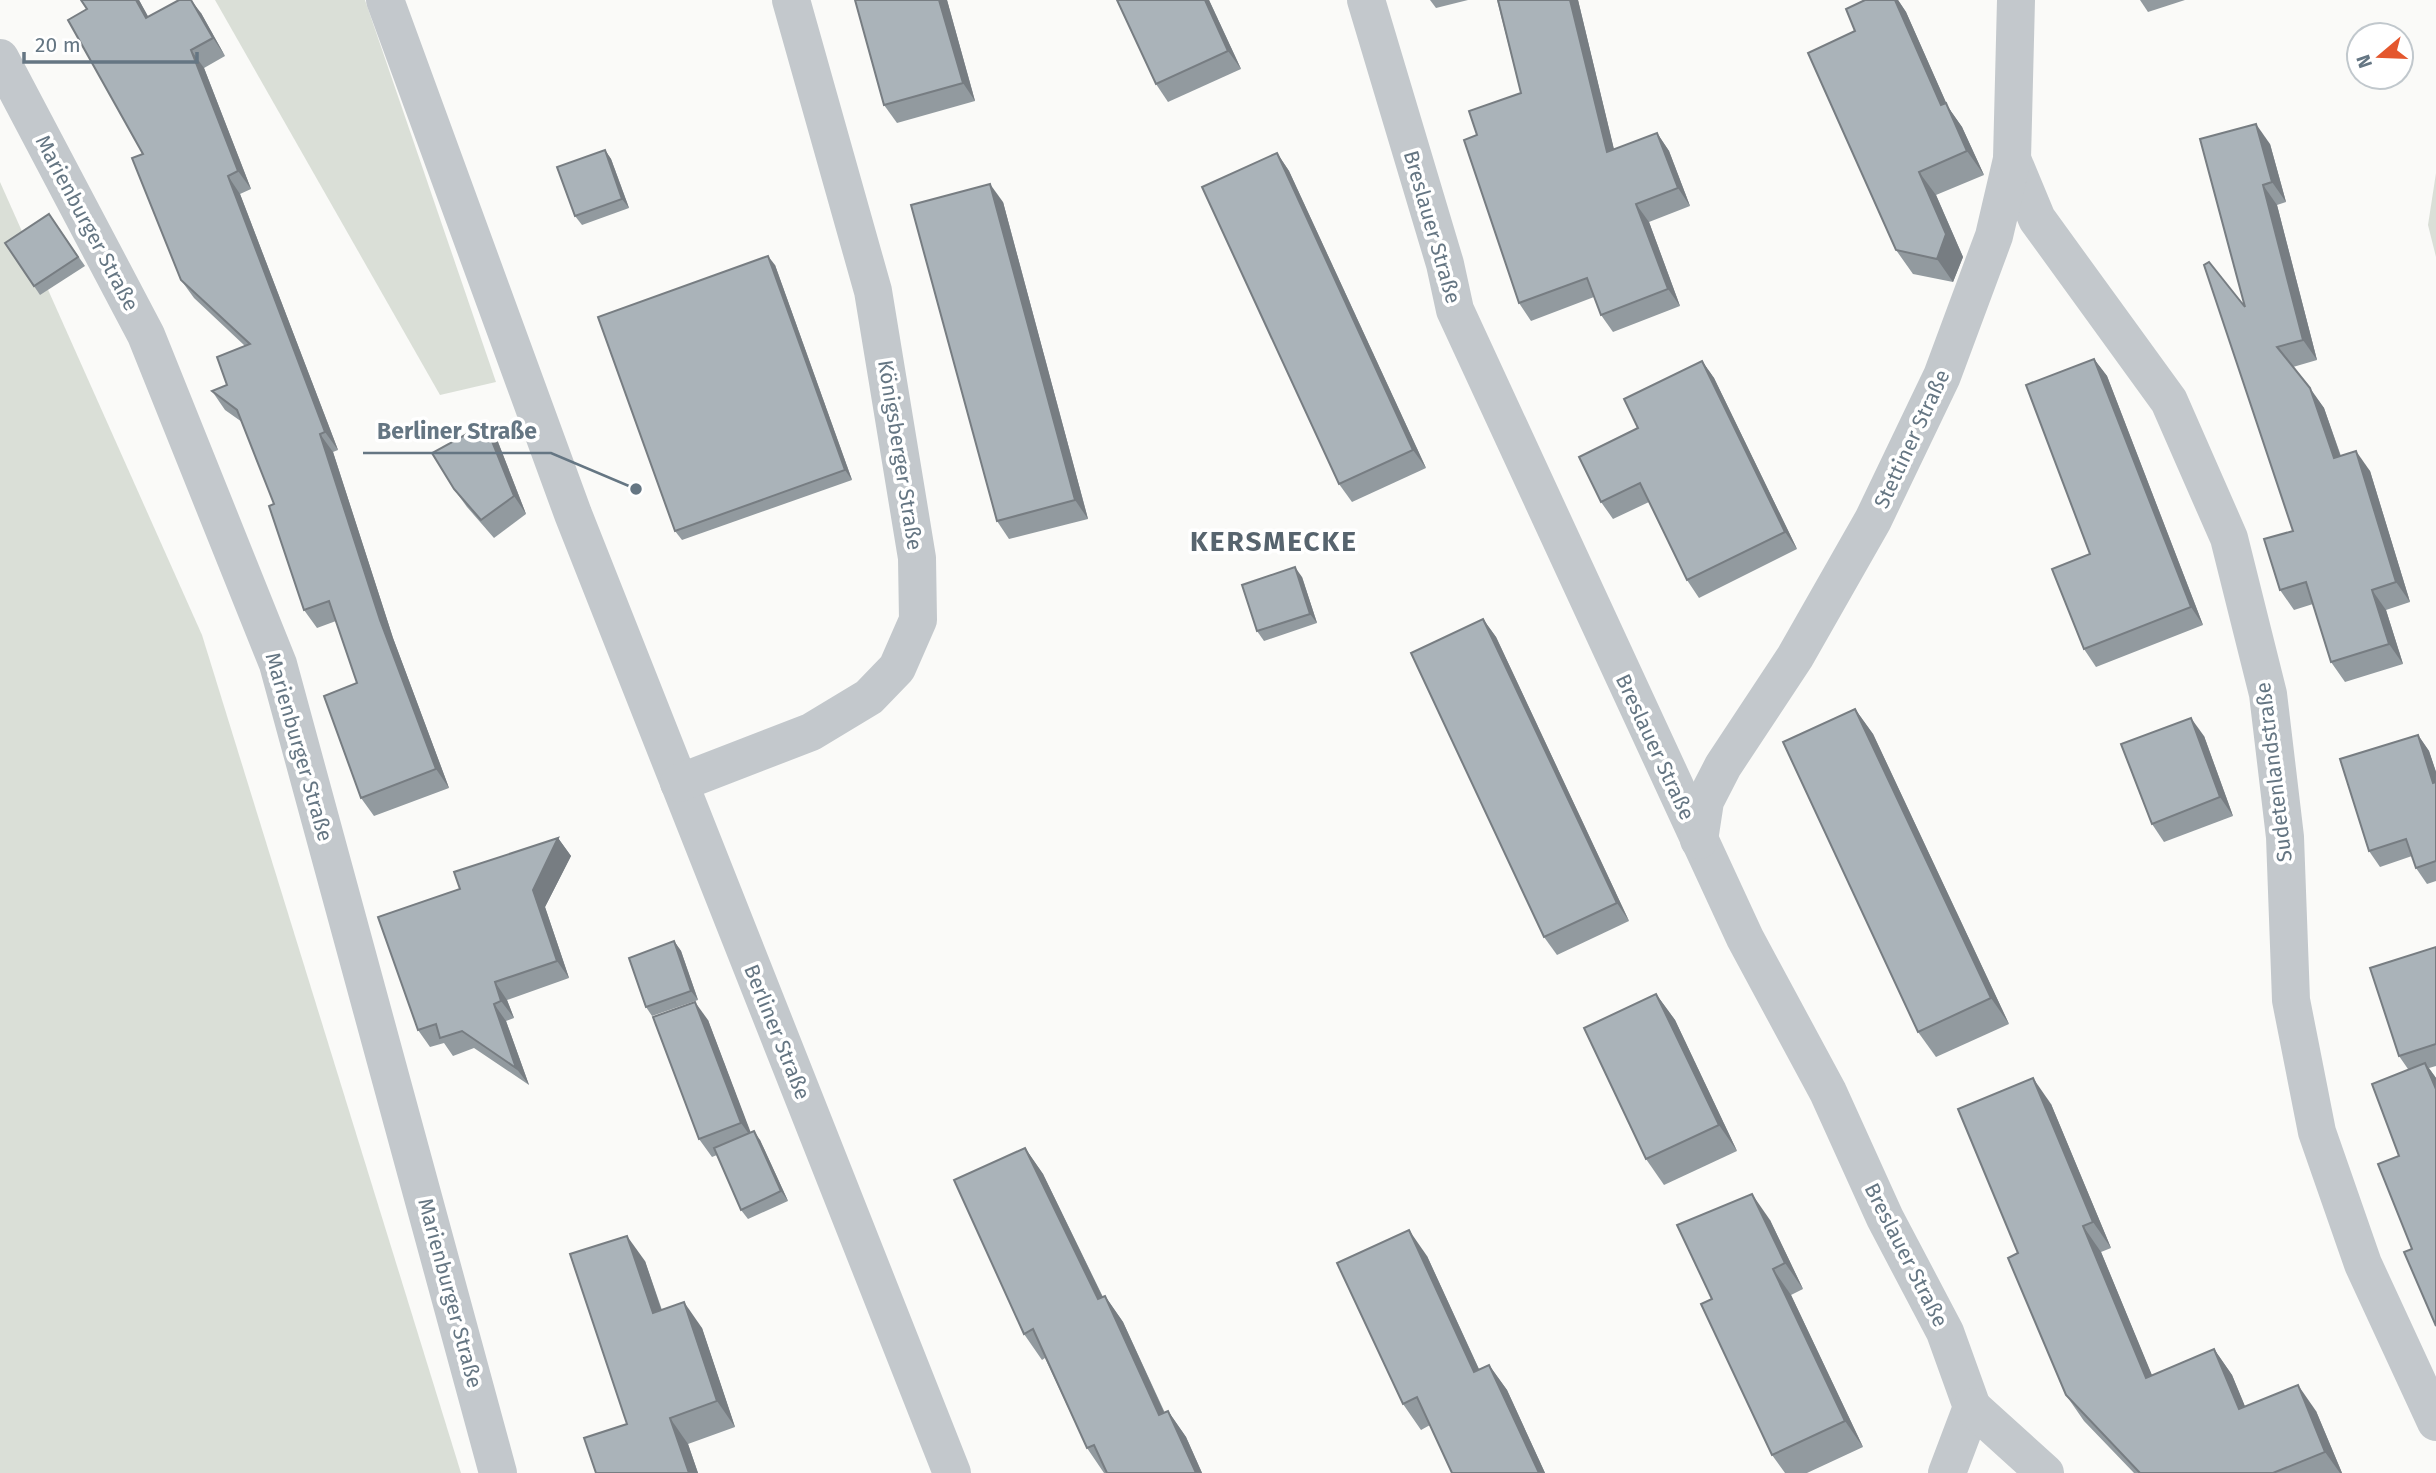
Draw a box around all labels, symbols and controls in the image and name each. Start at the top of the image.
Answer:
scale bar [24,21,198,65]
north arrow [2345,21,2415,91]
text: 20 m [35,32,81,58]
text: N [2351,52,2377,71]
street label: Marienburger Straße [30,131,144,315]
street label: Breslauer Straße [1398,147,1466,307]
street label: Königsberger Straße [872,358,928,552]
street label: Stettiner Straße [1868,365,1956,513]
callout: Berliner Straße [363,409,551,453]
text: Berliner Straße [377,417,537,445]
district label: KERSMECKE [1190,525,1358,558]
street label: Marienburger Straße [260,649,338,845]
street label: Breslauer Straße [1610,670,1700,824]
street label: Sudetenlandstraße [2250,681,2298,863]
street label: Berliner Straße [738,961,816,1103]
street label: Breslauer Straße [1859,1179,1953,1331]
street label: Marienburger Straße [412,1195,488,1391]

